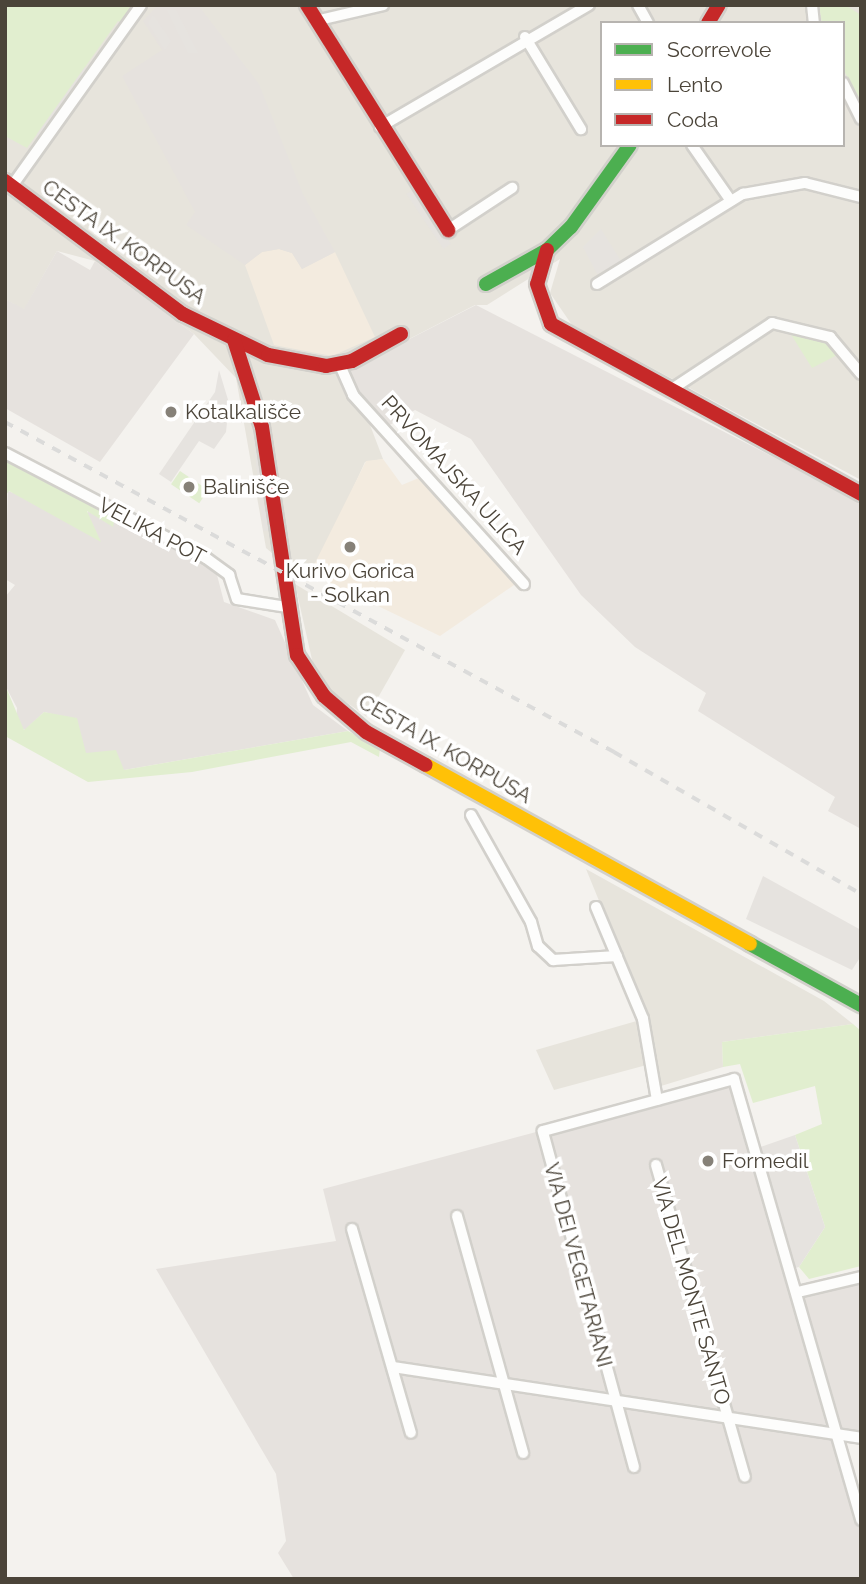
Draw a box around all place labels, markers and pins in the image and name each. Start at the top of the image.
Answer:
place label: Kotalkališče [185,399,301,425]
marker: Kotalkališče [163,404,179,420]
place label: Balinišče [203,474,289,500]
marker: Balinišče [181,479,197,495]
marker: Kurivo Gorica - Solkan [342,539,358,555]
place label: Kurivo Gorica - Solkan [286,558,414,608]
place label: Formedil [722,1148,809,1174]
marker: Formedil [700,1153,716,1169]

